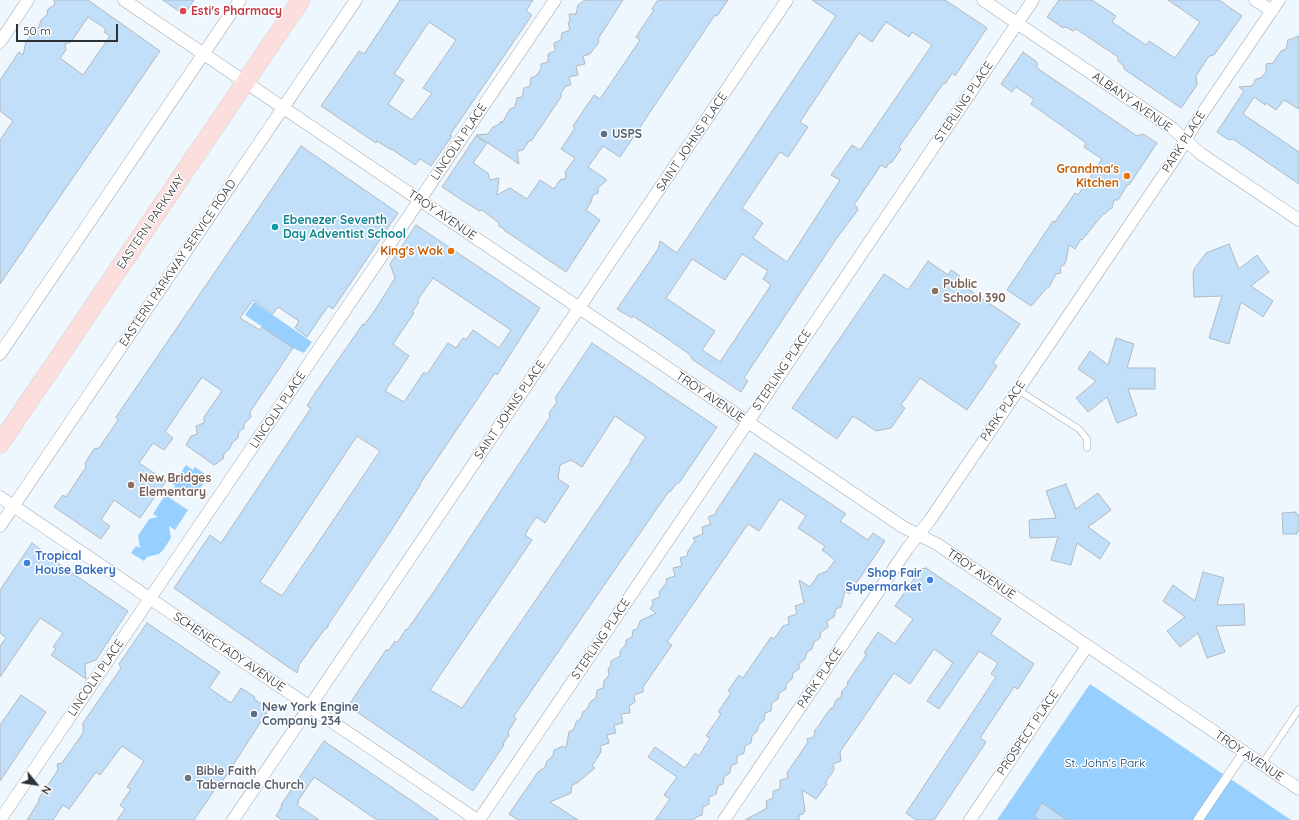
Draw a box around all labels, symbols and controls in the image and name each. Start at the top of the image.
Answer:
place label: Esti's Pharmacy [191,4,282,18]
marker: Esti's Pharmacy [178,6,188,16]
scale bar [18,16,120,42]
text: 50 m [23,23,51,38]
street label: STERLING PLACE [932,59,996,145]
street label: ALBANY AVENUE [1089,69,1175,135]
street label: SAINT JOHNS PLACE [654,90,730,194]
street label: LINCOLN PLACE [428,101,490,183]
street label: PARK PLACE [1159,109,1209,175]
place label: USPS [612,127,642,141]
marker: USPS [599,129,609,139]
place label: Grandma's Kitchen [1056,162,1119,190]
marker: Grandma's Kitchen [1122,171,1132,181]
street label: EASTERN PARKWAY [114,172,188,272]
street label: EASTERN PARKWAY SERVICE ROAD [117,177,239,349]
street label: TROY AVENUE [405,187,479,243]
place label: Ebenezer Seventh Day Adventist School [283,213,406,241]
marker: Ebenezer Seventh Day Adventist School [270,222,280,232]
place label: King's Wok [380,244,443,258]
marker: King's Wok [446,246,456,256]
place label: Public School 390 [943,277,1006,305]
marker: Public School 390 [930,286,940,296]
street label: STERLING PLACE [750,327,814,413]
street label: SAINT JOHNS PLACE [472,358,548,462]
street label: LINCOLN PLACE [247,369,309,451]
street label: TROY AVENUE [673,369,747,425]
street label: PARK PLACE [978,378,1028,444]
place label: New Bridges Elementary [139,471,211,499]
marker: New Bridges Elementary [126,480,136,490]
street label: TROY AVENUE [944,546,1018,602]
place label: Tropical House Bakery [35,549,116,577]
marker: Tropical House Bakery [22,558,32,568]
place label: Shop Fair Supermarket [846,566,922,594]
marker: Shop Fair Supermarket [925,575,935,585]
street label: STERLING PLACE [569,596,633,682]
street label: SCHENECTADY AVENUE [170,609,288,695]
street label: LINCOLN PLACE [65,637,127,719]
street label: PARK PLACE [795,645,845,711]
street label: PROSPECT PLACE [994,688,1062,778]
place label: New York Engine Company 234 [262,700,359,728]
marker: New York Engine Company 234 [249,709,259,719]
street label: TROY AVENUE [1212,728,1286,784]
park label: St. John's Park [1065,756,1145,770]
north arrow [16,764,56,804]
place label: Bible Faith Tabernacle Church [196,764,304,792]
marker: Bible Faith Tabernacle Church [183,773,193,783]
text: N [38,783,54,797]

